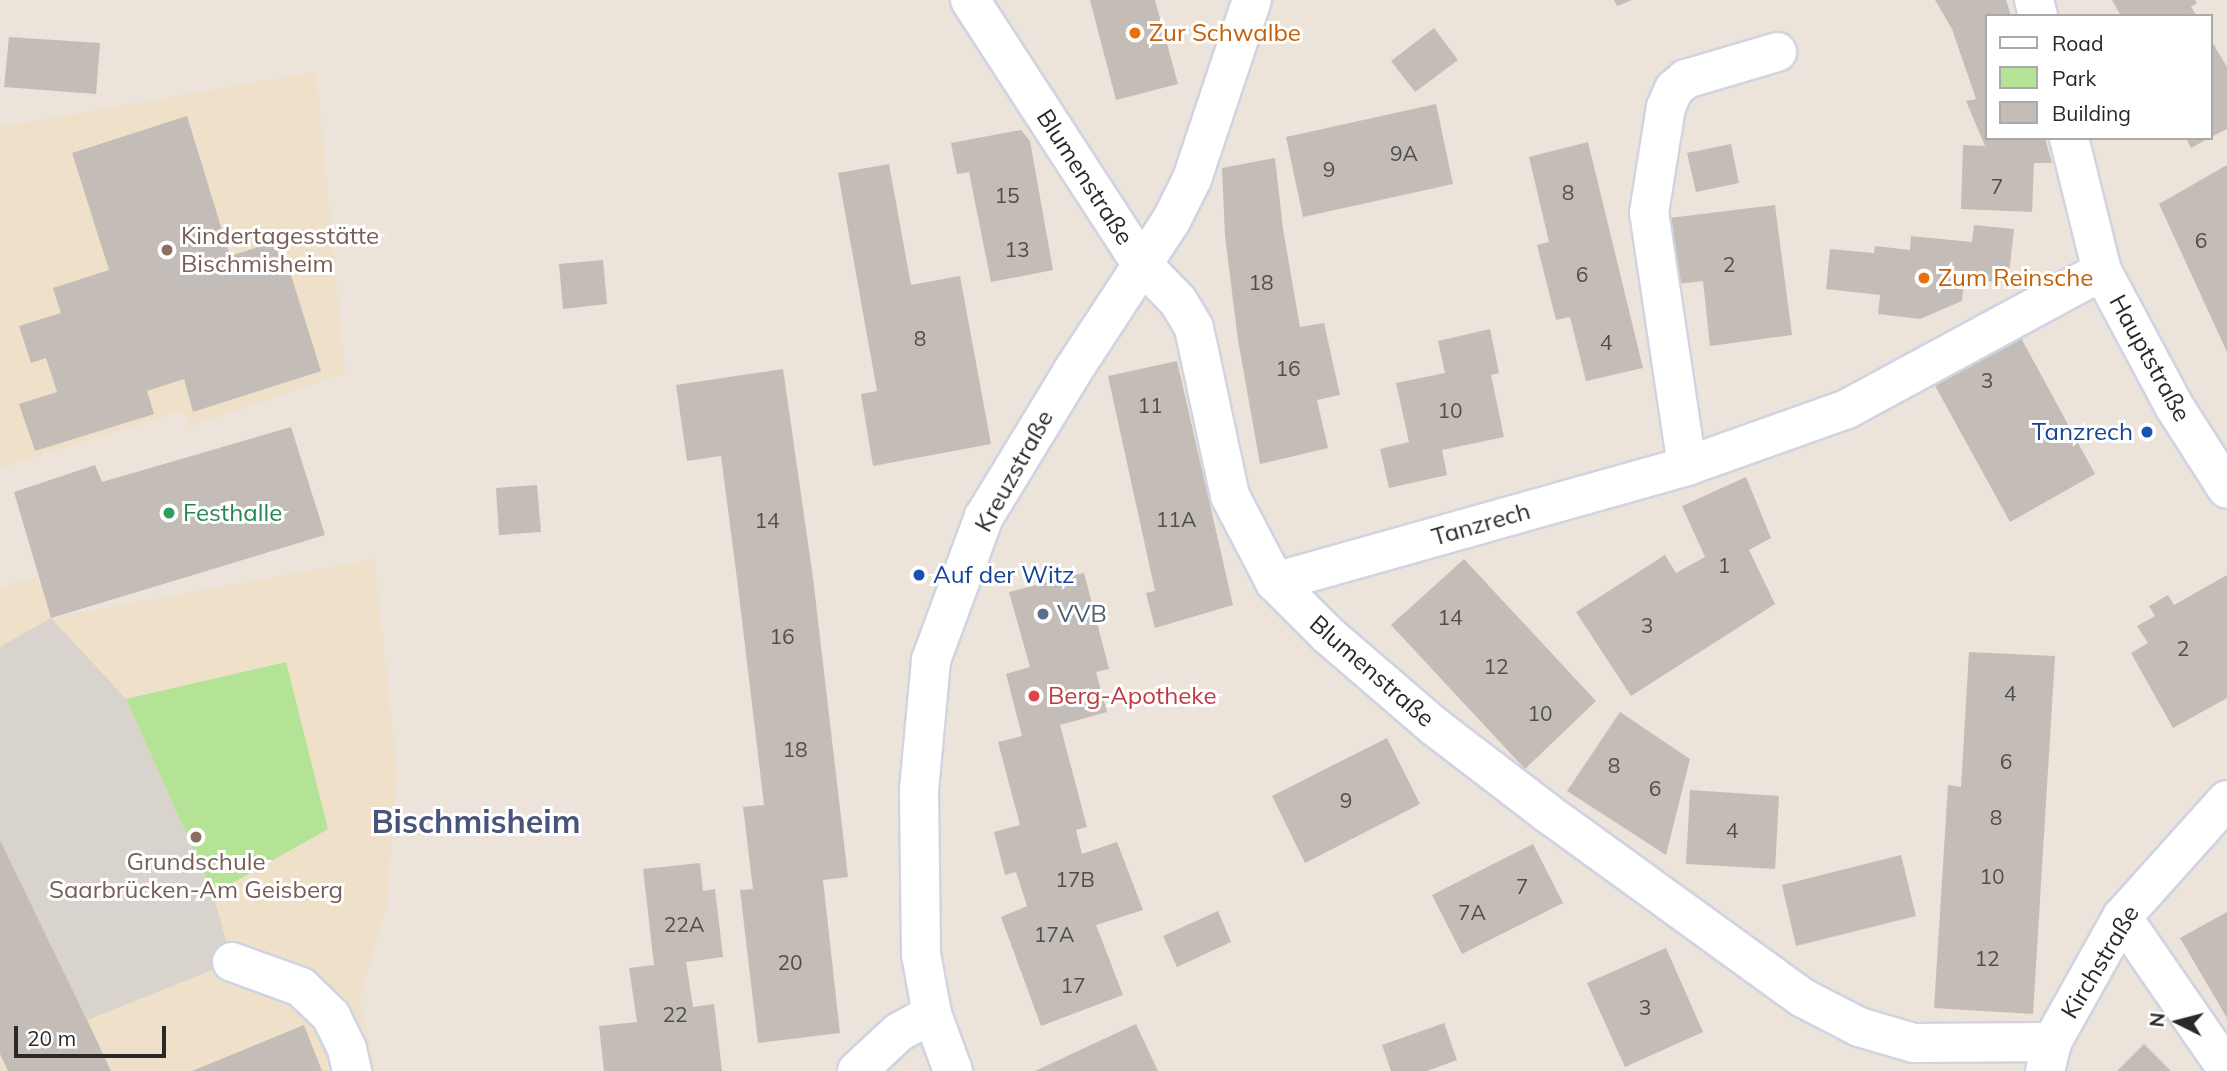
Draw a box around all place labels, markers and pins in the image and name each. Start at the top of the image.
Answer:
place label: Zur Schwalbe [1149,19,1301,47]
marker: Zur Schwalbe [1127,25,1143,41]
place label: Kindertagesstätte Bischmisheim [181,222,379,278]
marker: Kindertagesstätte Bischmisheim [159,242,175,258]
place label: Zum Reinsche [1938,264,2093,292]
marker: Zum Reinsche [1916,270,1932,286]
place label: Tanzrech [2032,418,2133,446]
marker: Tanzrech [2139,424,2155,440]
place label: Festhalle [183,499,282,527]
marker: Festhalle [161,505,177,521]
place label: Auf der Witz [933,561,1075,589]
marker: Auf der Witz [911,567,927,583]
place label: VVB [1057,600,1107,628]
marker: VVB [1035,606,1051,622]
place label: Berg-Apotheke [1048,682,1216,710]
marker: Berg-Apotheke [1026,688,1042,704]
marker: Grundschule Saarbrücken-Am Geisberg [188,829,204,845]
place label: Grundschule Saarbrücken-Am Geisberg [49,848,343,904]

